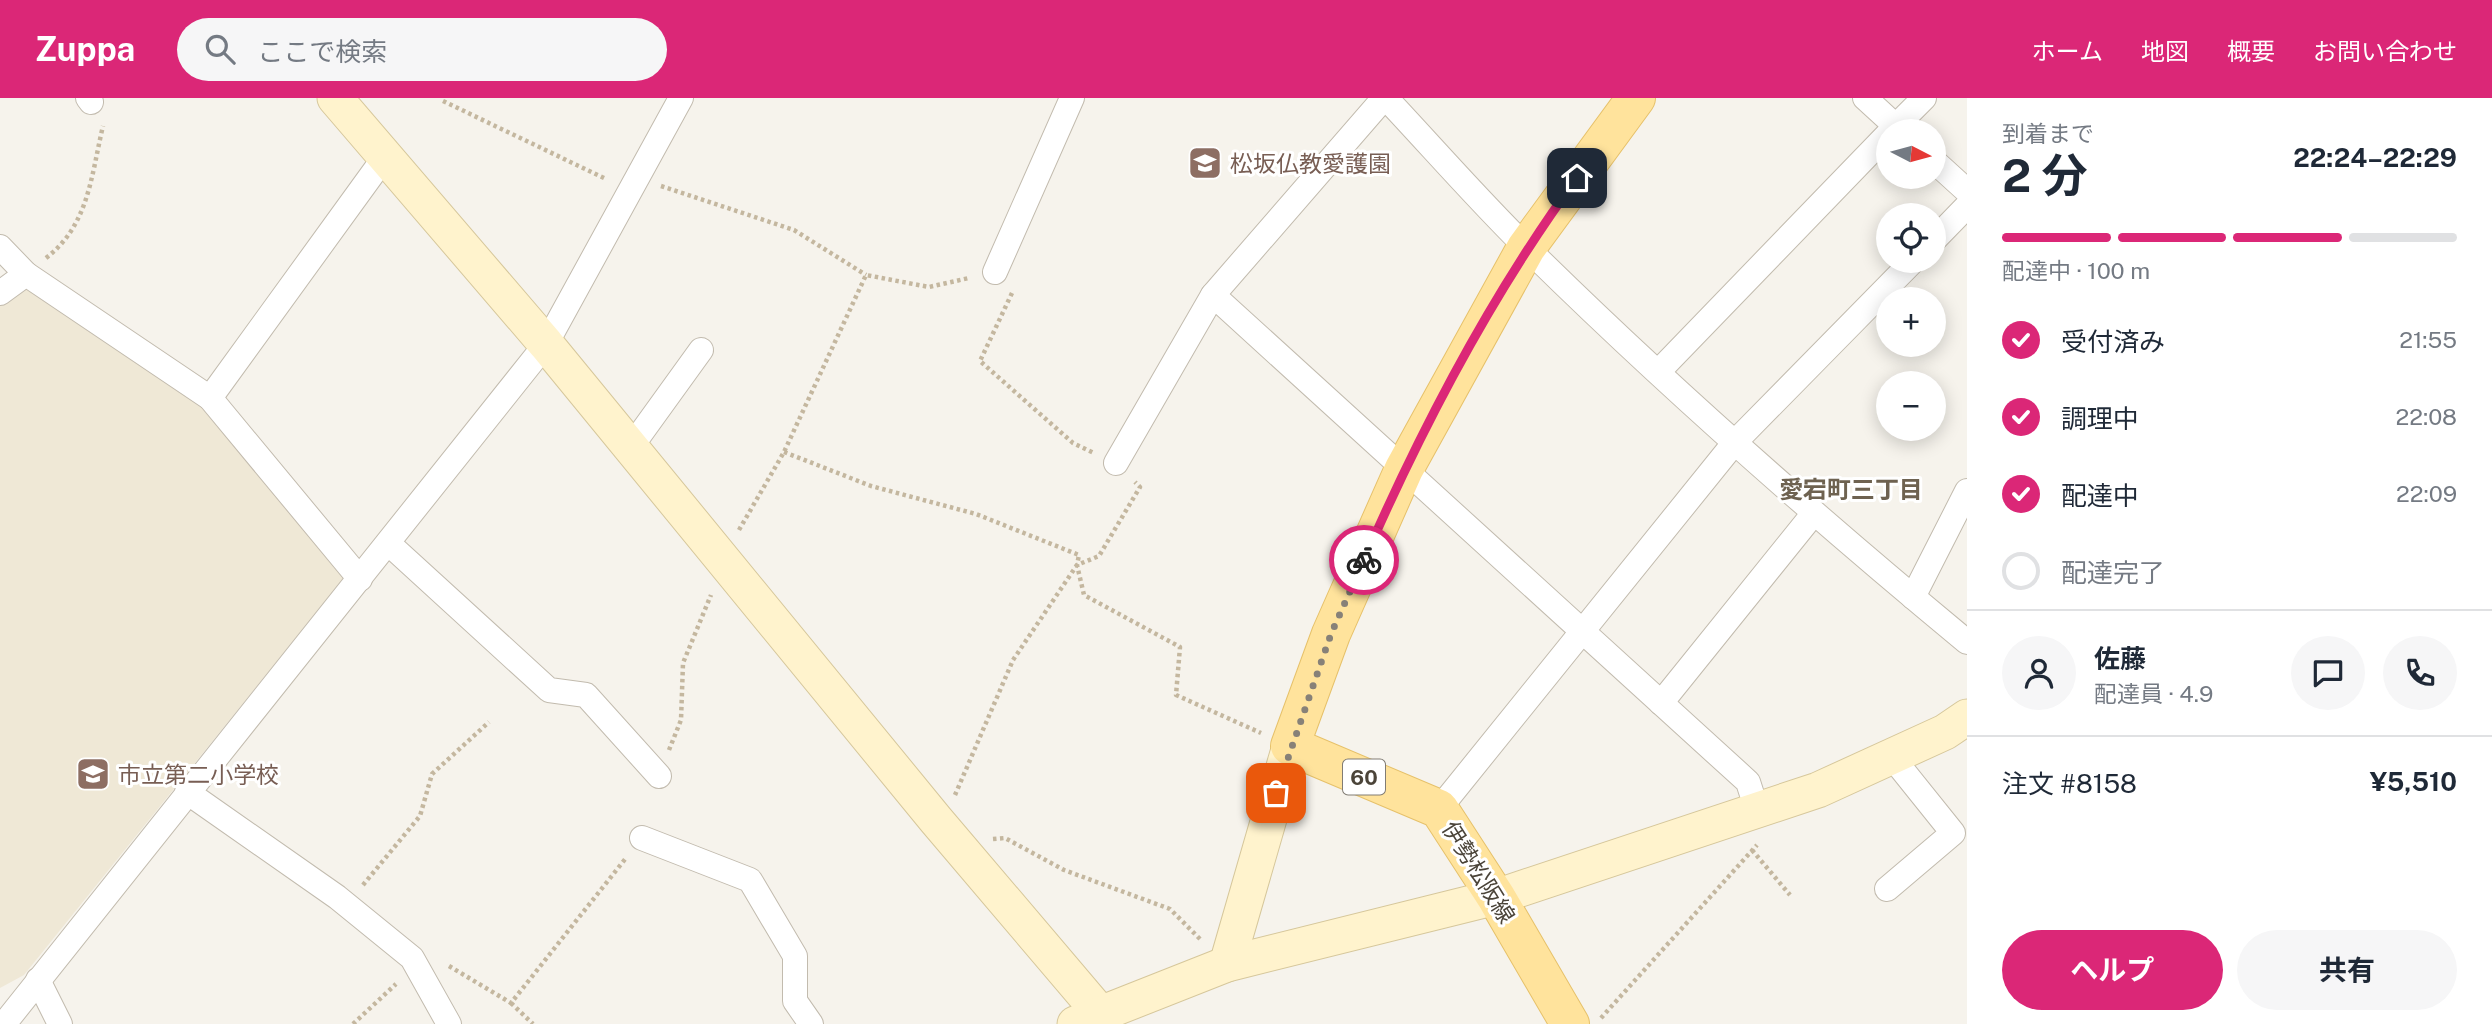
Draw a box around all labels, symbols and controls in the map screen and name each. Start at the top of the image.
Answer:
search box [177,18,667,81]
text: Zuppa [35,30,135,68]
icon: search [201,30,239,68]
text: ここで検索 [257,36,387,67]
text: ホーム [2032,37,2103,65]
text: 地図 [2141,37,2189,65]
text: 概要 [2227,37,2275,65]
text: お問い合わせ [2313,37,2457,65]
north arrow [1876,119,1946,189]
map controls [1876,119,1946,441]
text: 到着まで [2002,120,2094,147]
text: 22:24–22:29 [2293,142,2457,173]
school or university icon: 松坂仏教愛護園 [1186,144,1224,182]
pin [1547,148,1607,208]
text: 2 分 [2002,148,2088,202]
place label: 松坂仏教愛護園 [1230,150,1391,177]
icon: home [1558,159,1596,197]
button: locate [1876,203,1946,273]
text: 配達中 · 100 m [2002,257,2150,284]
button: + [1876,287,1946,357]
icon: check [2002,321,2040,359]
text: 受付済み [2061,326,2165,357]
text: 21:55 [2399,326,2457,353]
button: − [1876,371,1946,441]
icon: check [2002,398,2040,436]
text: 調理中 [2061,403,2139,434]
text: 22:08 [2396,403,2457,430]
district label: 愛宕町三丁目 [1779,475,1923,503]
icon: check [2002,475,2040,513]
text: 配達中 [2061,480,2139,511]
text: 22:09 [2396,480,2457,507]
courier [1329,525,1399,595]
icon: bike [1345,541,1383,579]
text: 配達完了 [2061,557,2165,588]
button: person [2002,636,2076,710]
button: chat [2291,636,2365,710]
button: phone [2383,636,2457,710]
text: 佐藤 [2094,643,2146,674]
text: 配達員 · 4.9 [2094,680,2213,707]
school or university icon: 市立第二小学校 [74,755,112,793]
road number: 60 [1343,760,1385,794]
place label: 市立第二小学校 [118,761,279,788]
pin [1246,763,1306,823]
text: ¥5,510 [2370,766,2457,797]
text: 注文 #8158 [2002,768,2137,799]
icon: bag [1257,774,1295,812]
street label: 伊勢松阪線 [1437,816,1521,928]
button: ヘルプ [2002,930,2223,1010]
button: 共有 [2237,930,2457,1010]

